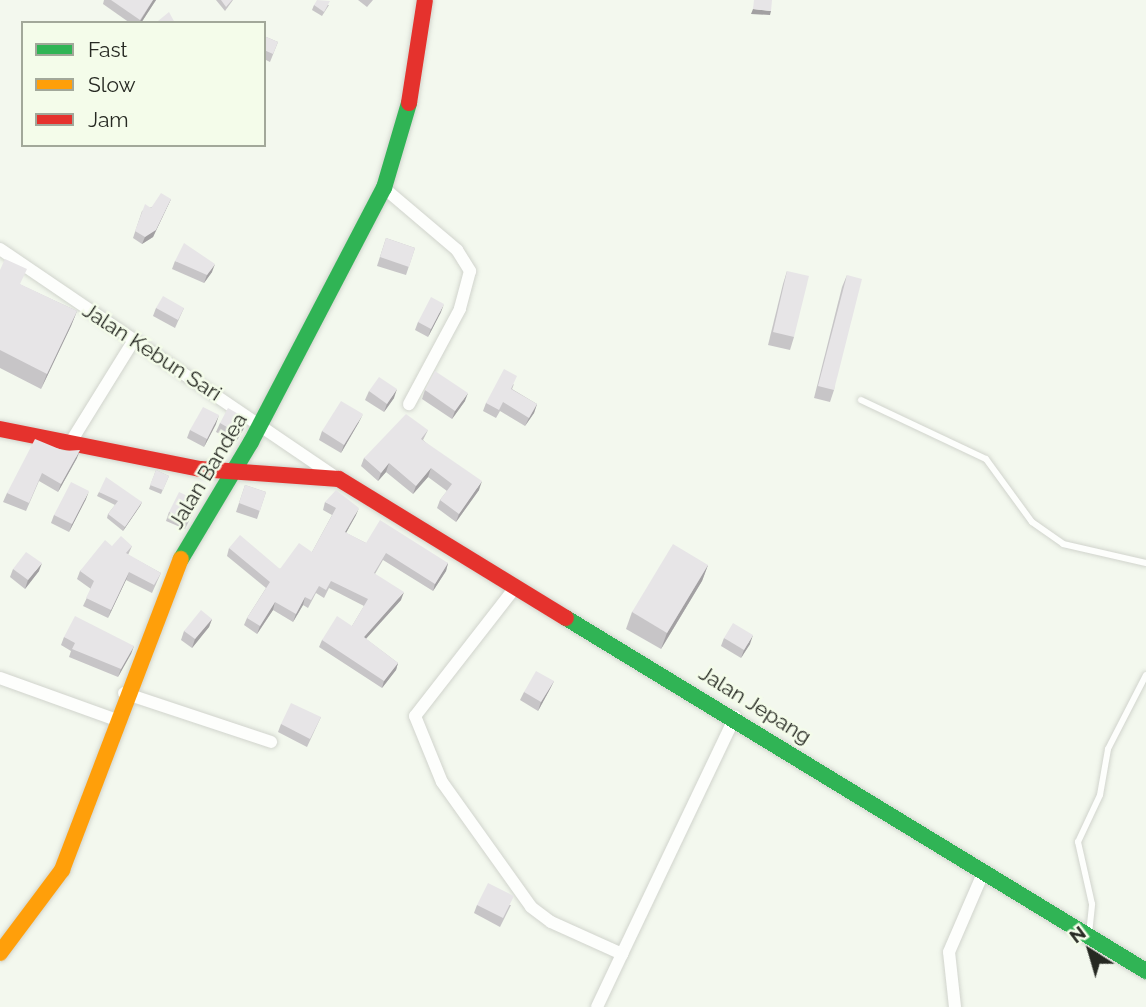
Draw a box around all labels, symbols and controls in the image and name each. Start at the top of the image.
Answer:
legend [21,21,266,147]
text: Fast [88,37,128,62]
text: Slow [88,72,136,97]
text: Jam [88,107,129,132]
street label: Jalan Kebun Sari [78,298,226,406]
street label: Jalan Bandea [164,409,252,533]
street label: Jalan Jepang [694,660,816,750]
north arrow [1055,916,1125,986]
text: N [1065,921,1090,947]

